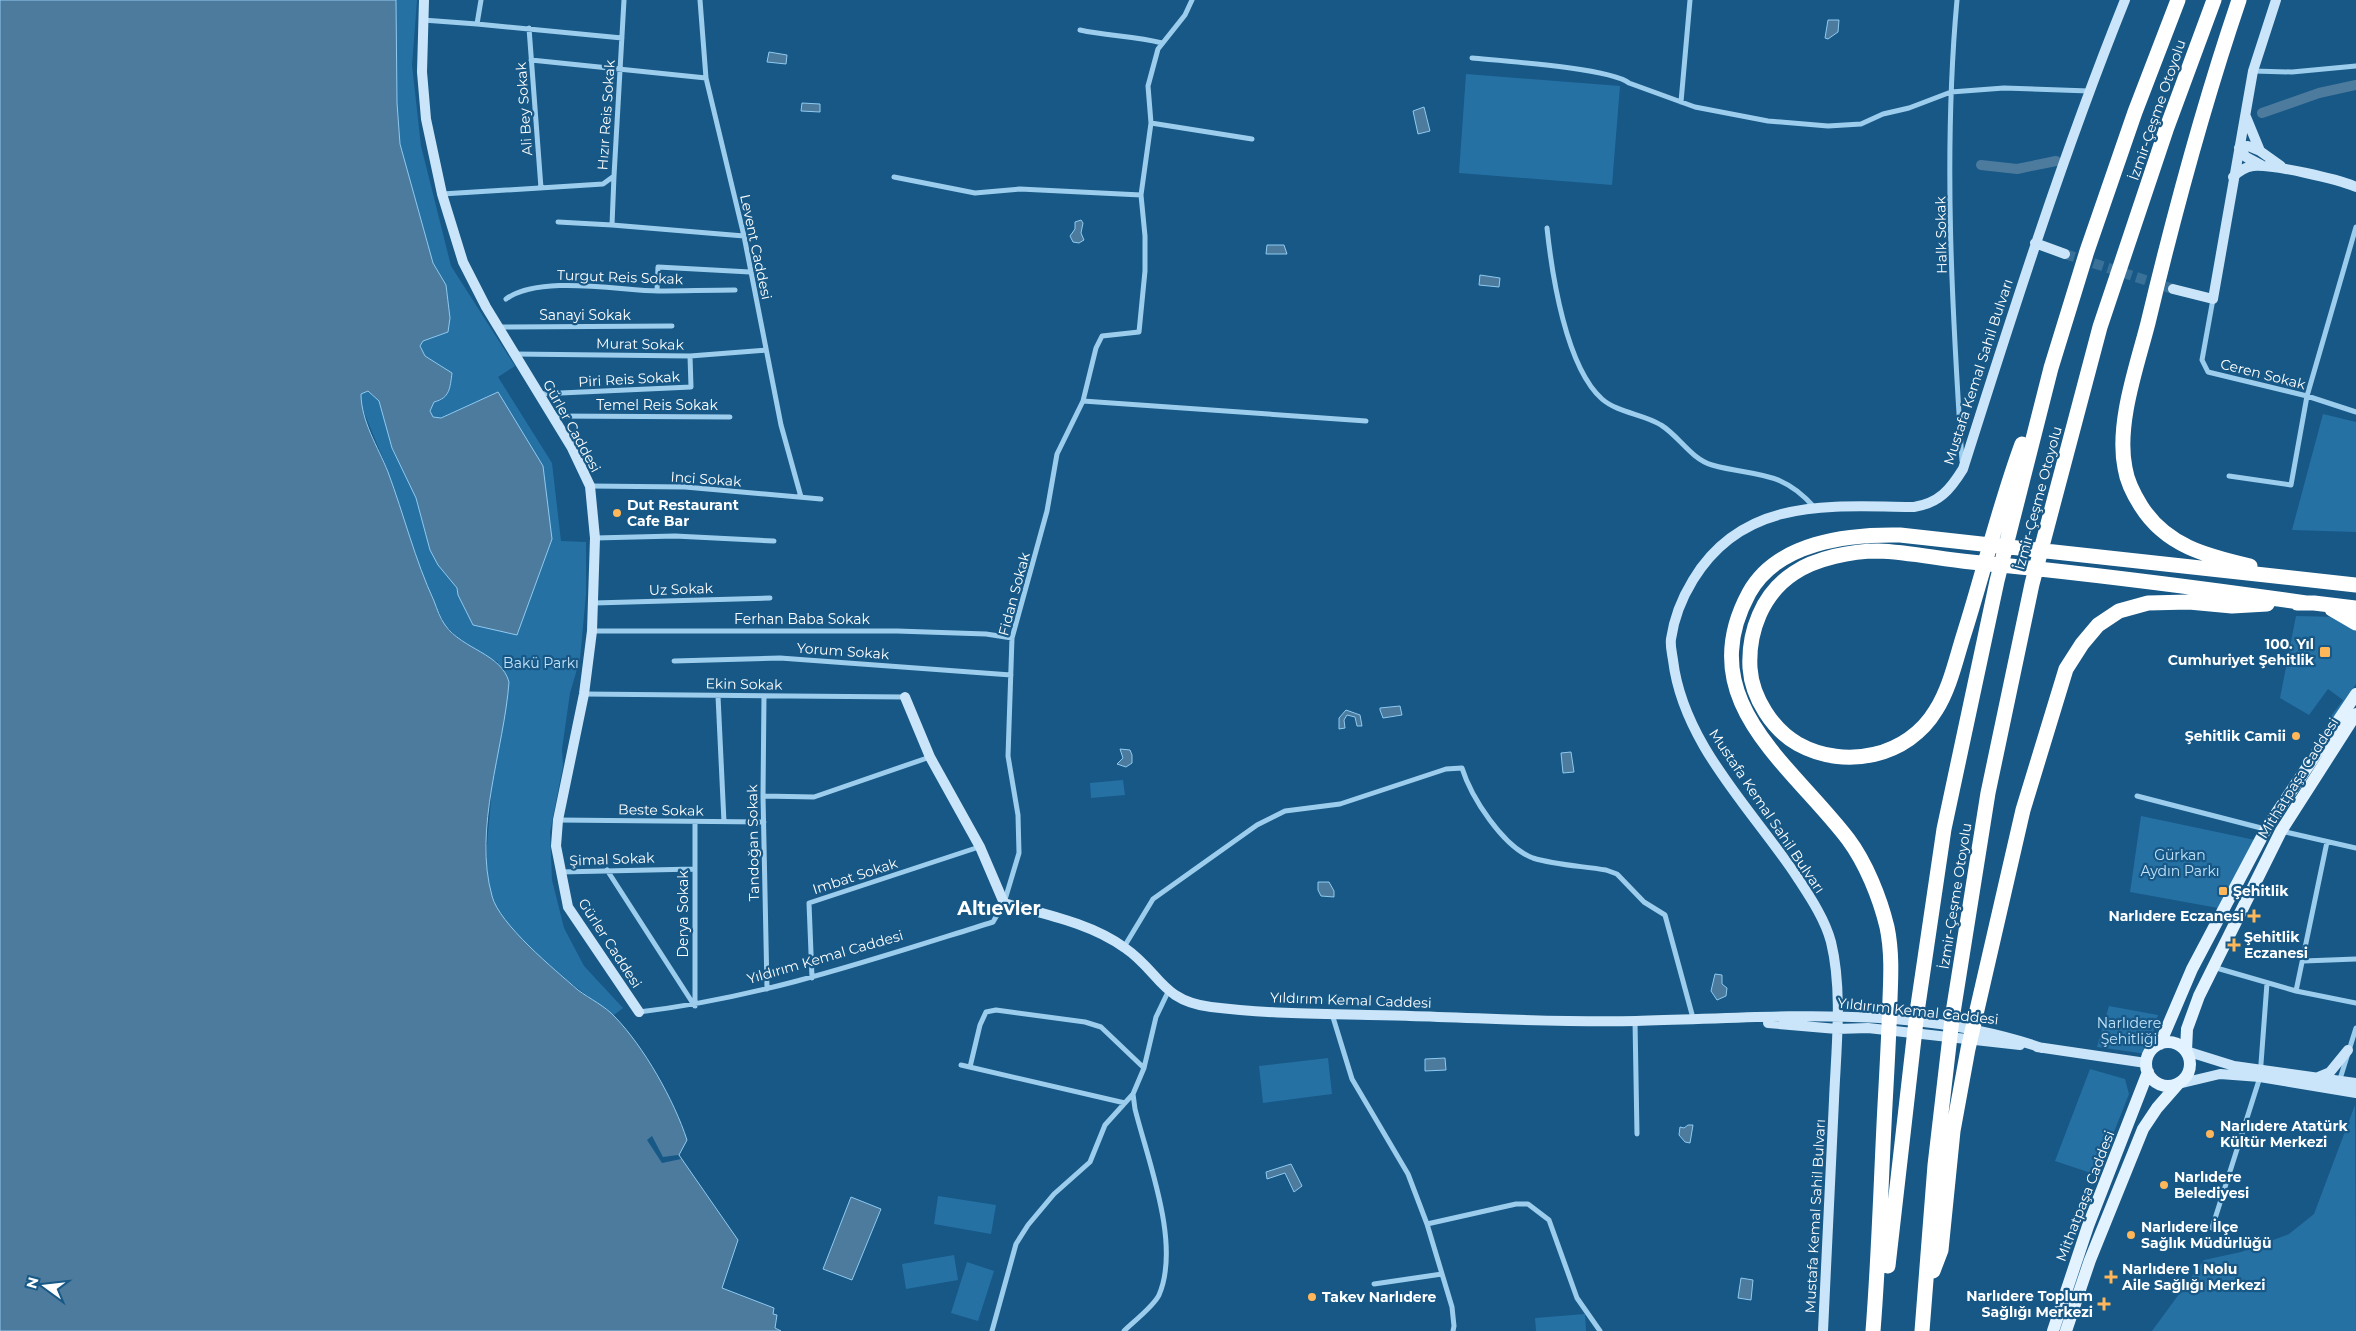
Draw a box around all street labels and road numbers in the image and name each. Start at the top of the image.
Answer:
street label: İzmir-Çeşme Otoyolu [2124,37,2190,183]
street label: Hızır Reis Sokak [593,59,619,171]
street label: Ali Bey Sokak [512,61,536,156]
street label: Levent Caddesi [736,193,776,301]
street label: Halk Sokak [1931,195,1951,274]
street label: Turgut Reis Sokak [557,266,684,288]
street label: Mustafa Kemal Sahil Bulvarı [1939,277,2017,467]
street label: Sanayi Sokak [539,306,631,324]
street label: Murat Sokak [596,334,685,354]
street label: Ceren Sokak [2218,355,2308,393]
street label: Piri Reis Sokak [578,367,681,391]
street label: Gürler Caddesi [539,376,605,476]
street label: Temel Reis Sokak [596,396,718,414]
street label: İzmir-Çeşme Otoyolu [2010,424,2066,572]
street label: Inci Sokak [670,468,743,491]
street label: Fidan Sokak [994,550,1034,638]
street label: Uz Sokak [649,579,714,599]
street label: Ferhan Baba Sokak [734,610,871,628]
street label: Yorum Sokak [796,639,890,663]
street label: Ekin Sokak [705,674,783,694]
street label: Mithatpaşa Caddesi [2254,714,2342,842]
street label: Mustafa Kemal Sahil Bulvarı [1705,725,1829,897]
street label: Tandoğan Sokak [743,784,763,902]
street label: Beste Sokak [618,800,705,820]
street label: İzmir-Çeşme Otoyolu [1935,822,1975,970]
street label: Şimal Sokak [569,848,655,869]
street label: Imbat Sokak [810,854,900,898]
street label: Derya Sokak [674,870,692,958]
street label: Gürler Caddesi [574,895,646,991]
street label: Yıldırım Kemal Caddesi [745,926,905,988]
street label: Yıldırım Kemal Caddesi [1270,988,1432,1012]
street label: Yıldırım Kemal Caddesi [1837,994,1999,1028]
street label: Mustafa Kemal Sahil Bulvarı [1801,1118,1829,1314]
street label: Mithatpaşa Caddesi [2052,1128,2118,1264]

